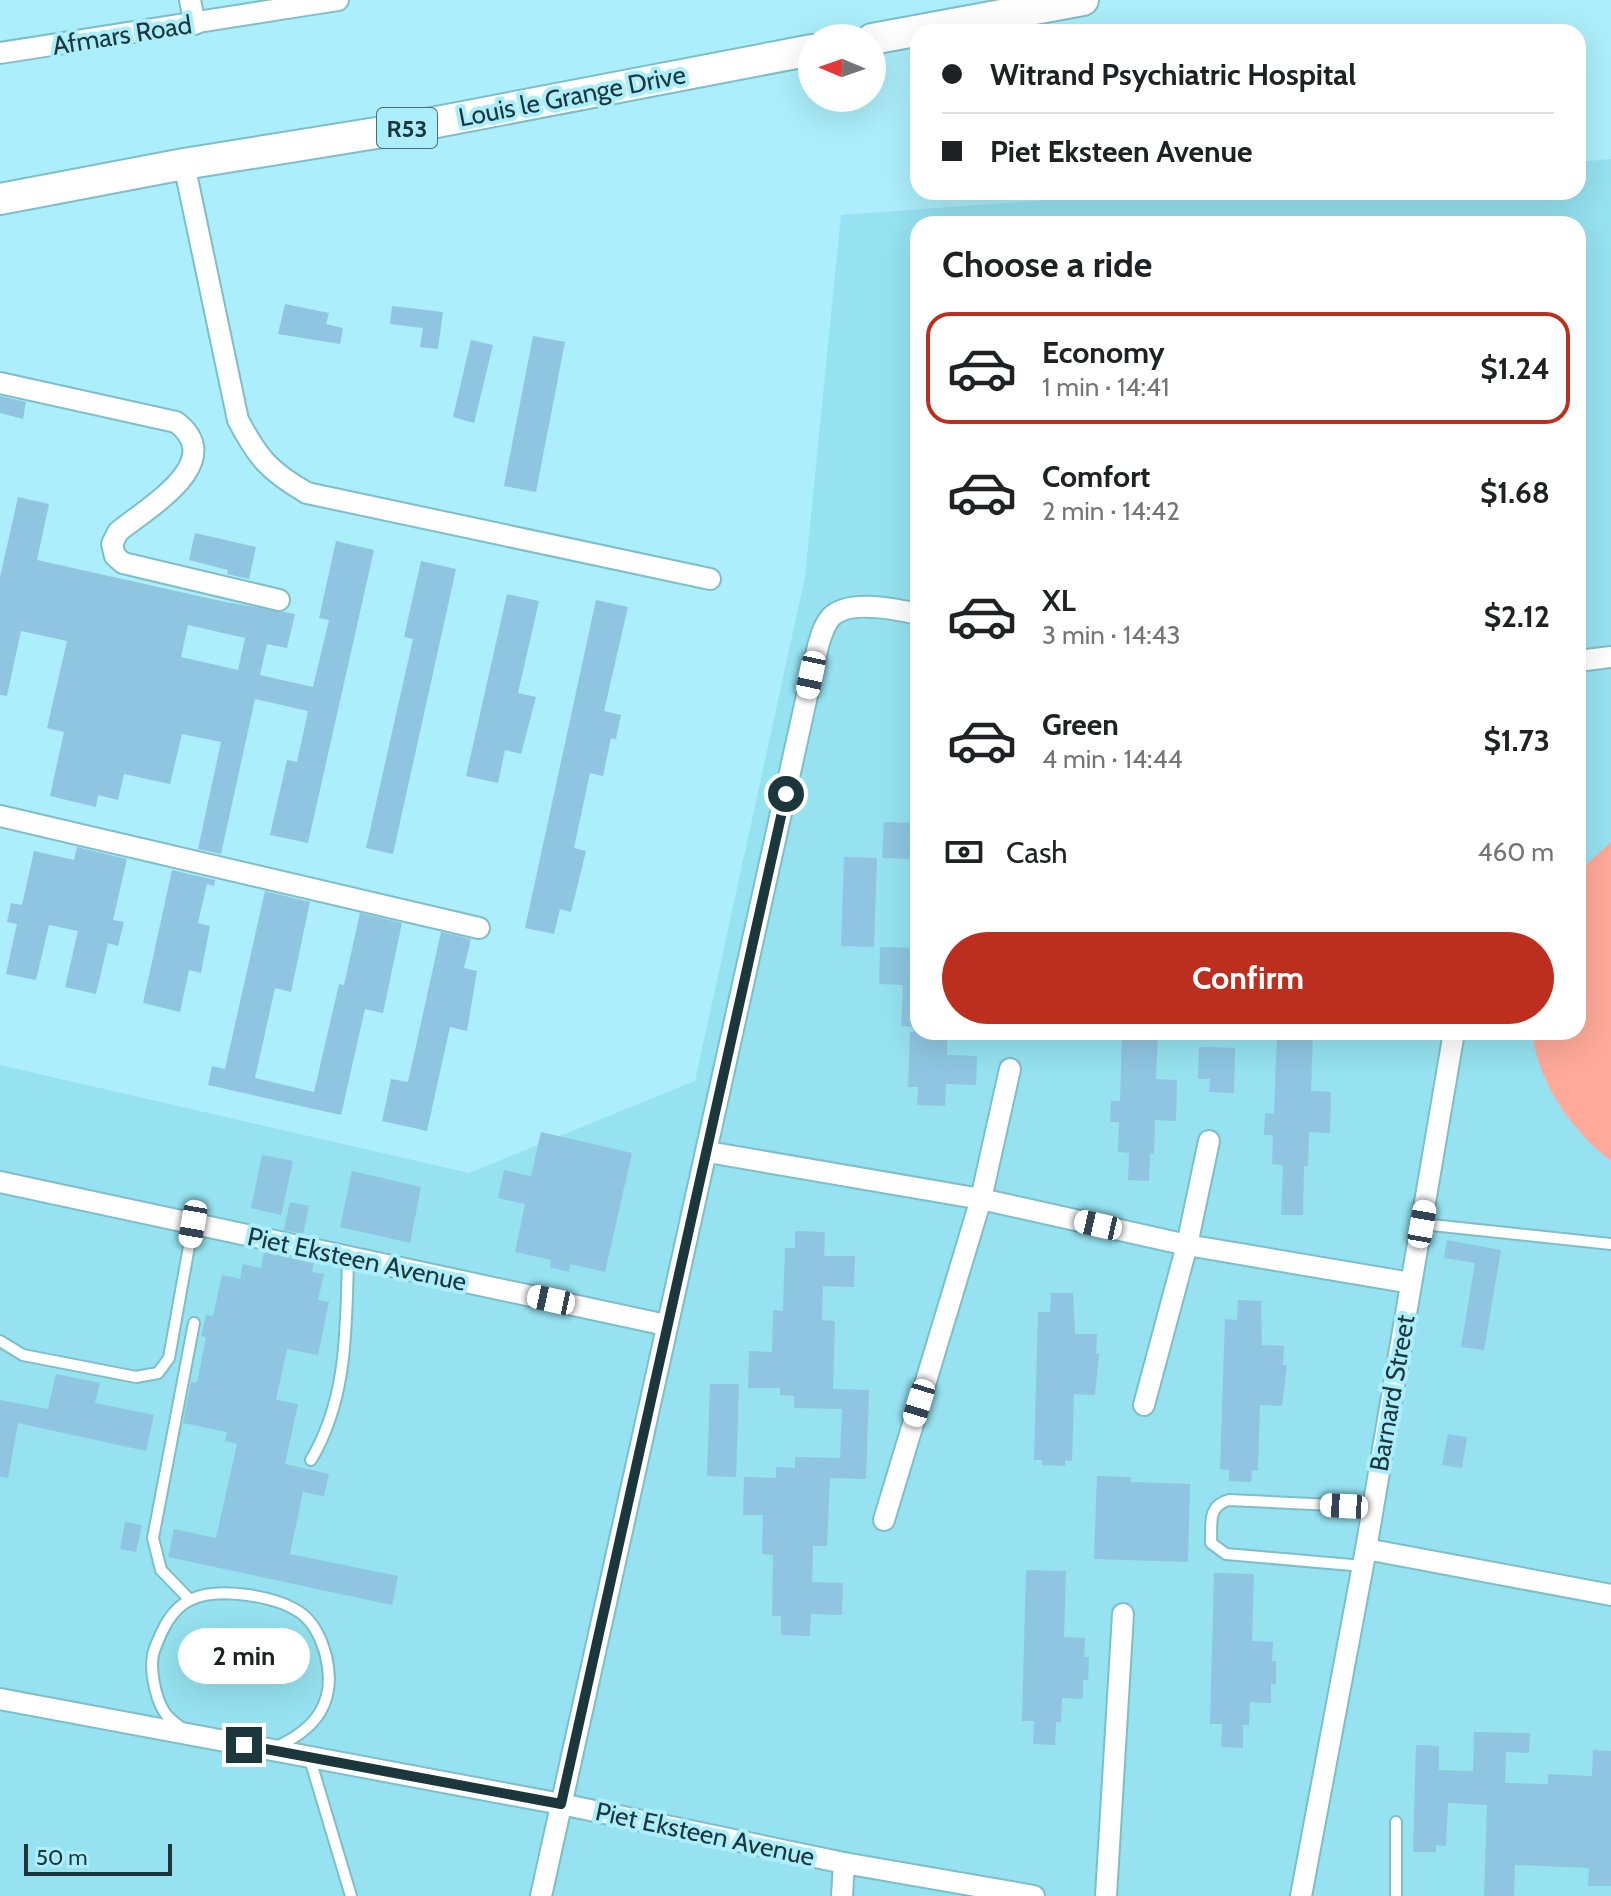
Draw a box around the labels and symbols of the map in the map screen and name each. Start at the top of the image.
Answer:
street label: Afmars Road [50,8,194,62]
north arrow [798,24,886,112]
street label: Louis le Grange Drive [456,58,688,134]
road number: R53 [377,108,437,148]
car [794,649,828,701]
route start [768,776,804,812]
car [177,1198,209,1250]
car [1406,1198,1438,1250]
car [1072,1208,1124,1242]
street label: Piet Eksteen Avenue [245,1220,469,1298]
car [525,1283,577,1317]
street label: Barnard Street [1363,1312,1422,1474]
car [901,1377,937,1429]
car [1319,1493,1369,1519]
callout: 2 min [178,1629,310,1685]
route end [226,1727,262,1763]
street label: Piet Eksteen Avenue [593,1795,817,1873]
scale bar [24,1840,172,1876]

